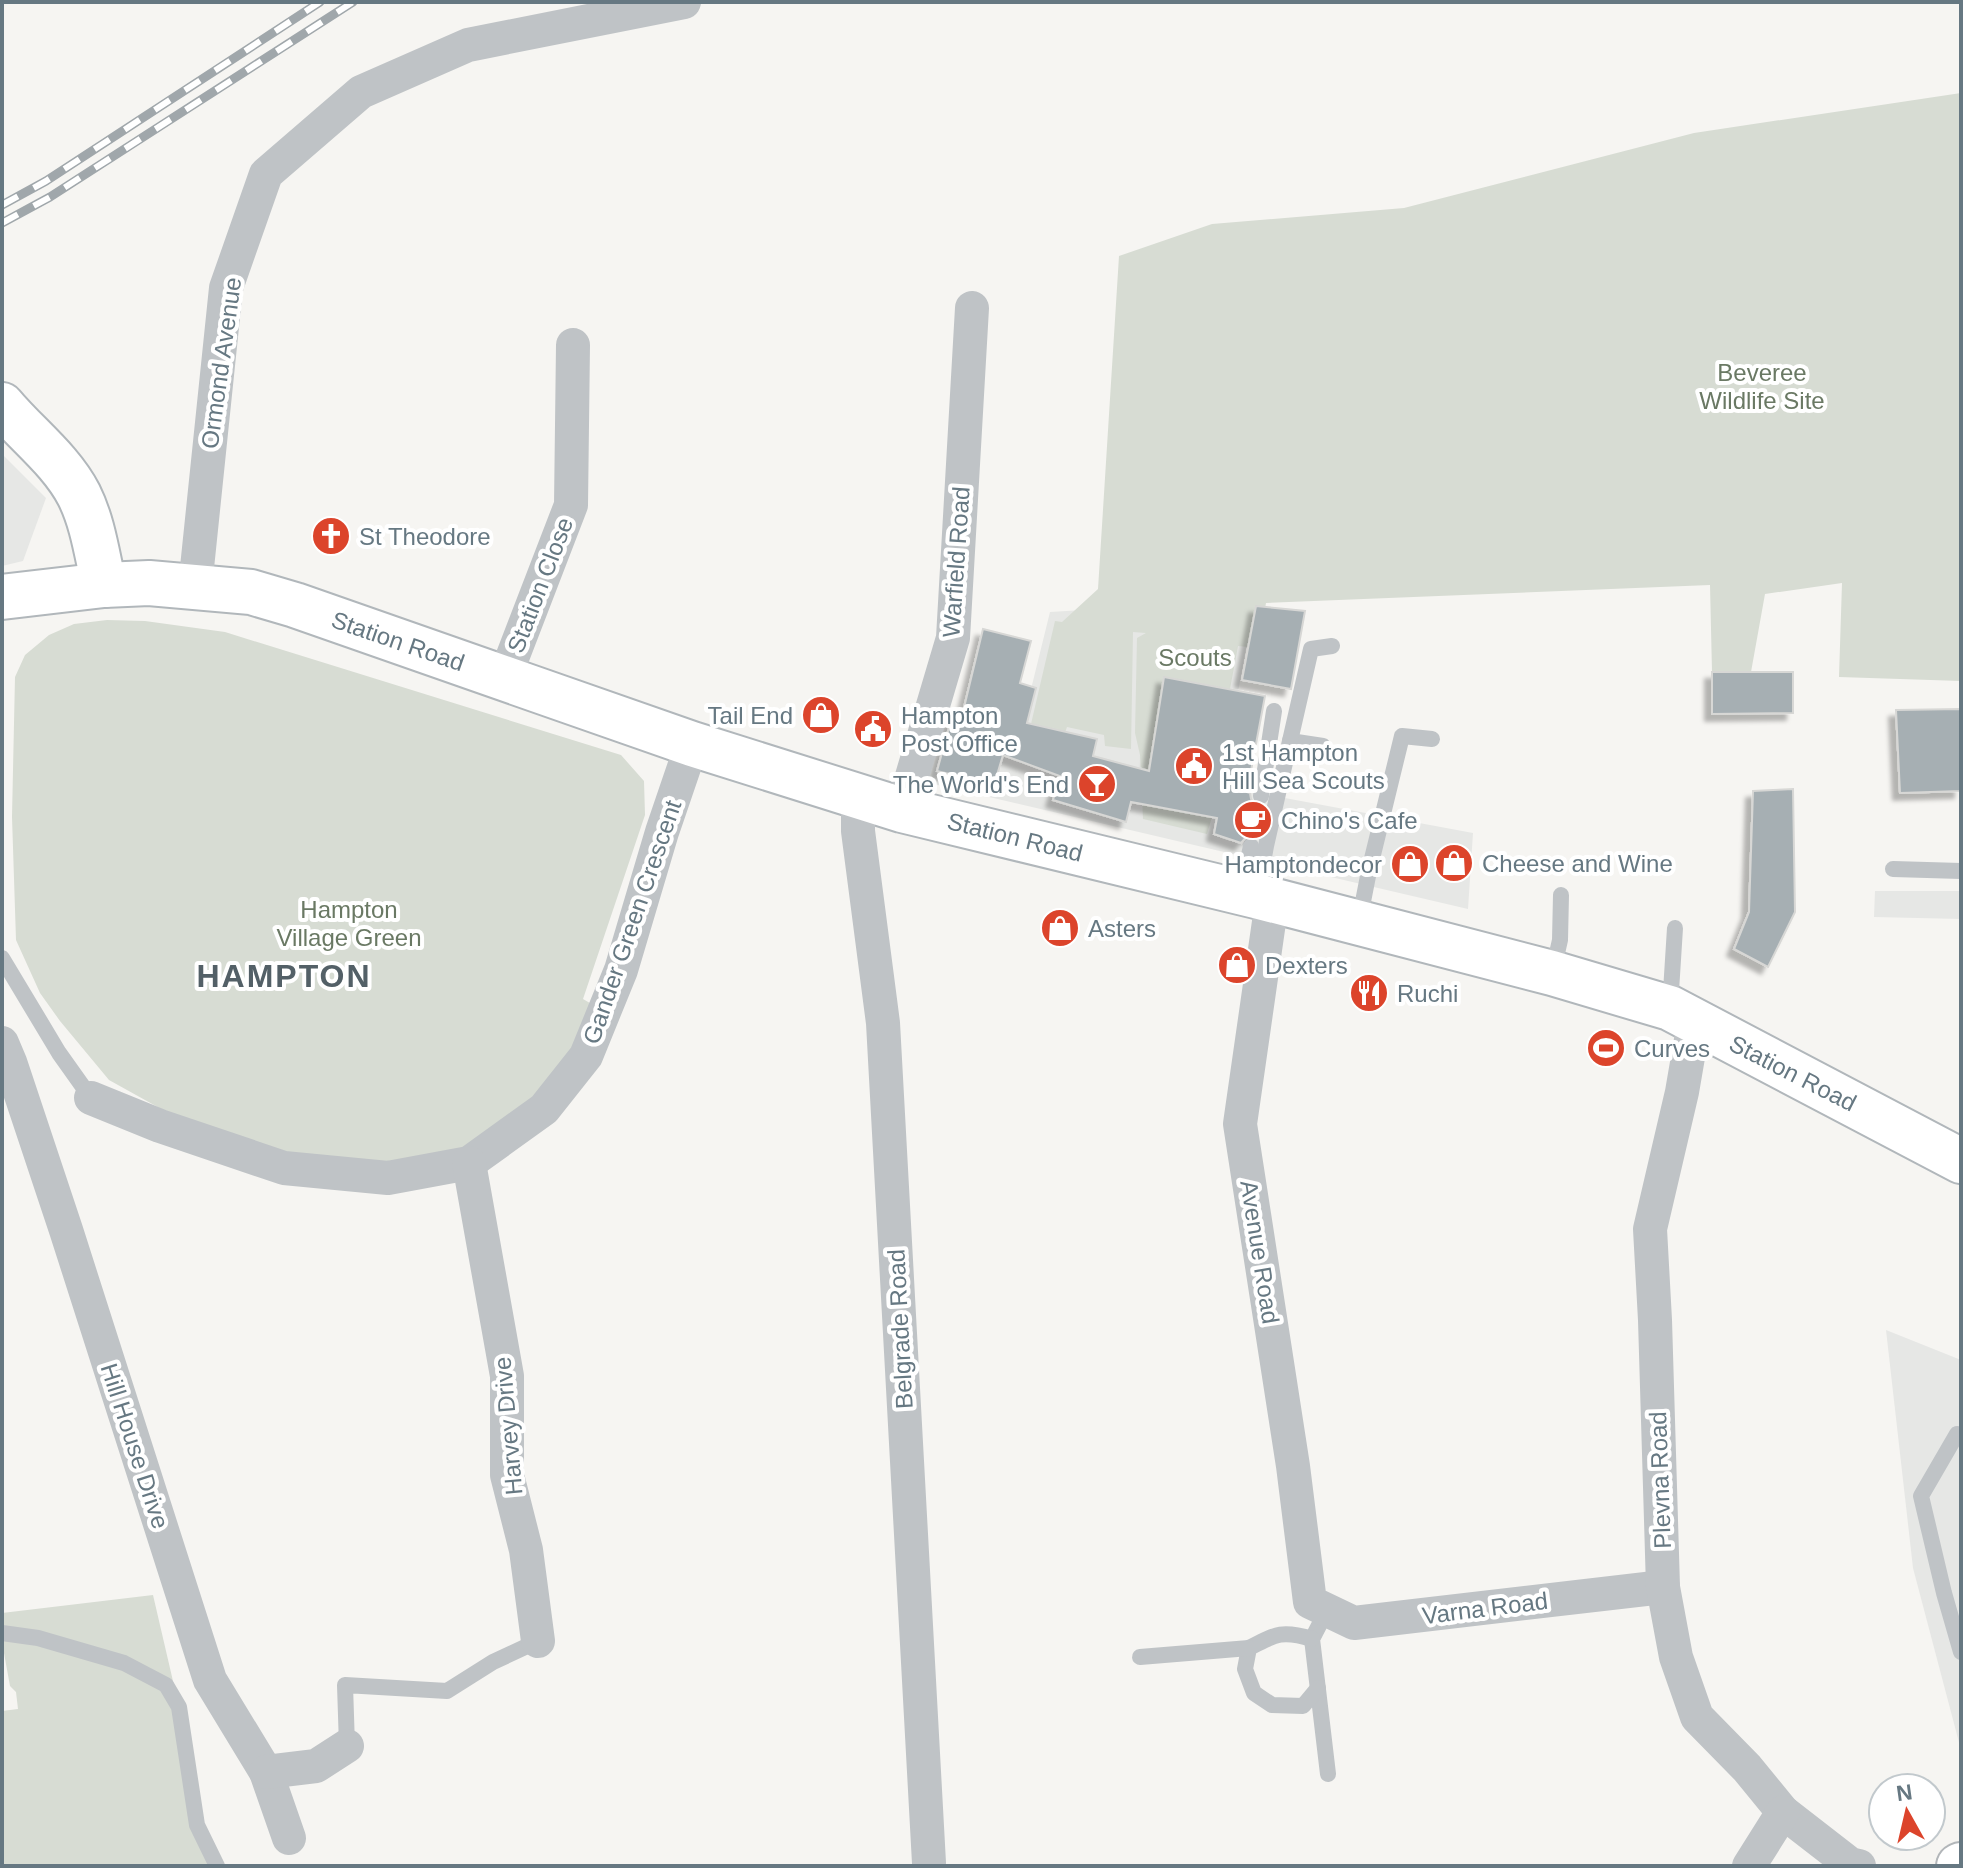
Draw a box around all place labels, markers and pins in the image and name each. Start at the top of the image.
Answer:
church icon: St Theodore [310,515,352,557]
place label: St Theodore [359,523,491,550]
shop icon: Tail End [800,694,842,736]
place label: Tail End [708,702,793,729]
place label: Hampton Post Office [901,702,1018,757]
public building icon: Hampton Post Office [852,708,894,750]
place label: 1st Hampton Hill Sea Scouts [1222,739,1385,794]
public building icon: 1st Hampton Hill Sea Scouts [1173,745,1215,787]
bar icon: The World's End [1076,763,1118,805]
place label: The World's End [893,771,1069,798]
cafe icon: Chino's Cafe [1232,799,1274,841]
place label: Chino's Cafe [1281,807,1418,834]
shop icon: Cheese and Wine [1433,842,1475,884]
shop icon: Hamptondecor [1389,843,1431,885]
place label: Cheese and Wine [1482,850,1673,877]
place label: Hamptondecor [1225,851,1382,878]
shop icon: Asters [1039,907,1081,949]
place label: Asters [1088,915,1156,942]
shop icon: Dexters [1216,944,1258,986]
place label: Dexters [1265,952,1348,979]
restaurant icon: Ruchi [1348,972,1390,1014]
place label: Ruchi [1397,980,1458,1007]
sports icon: Curves [1585,1027,1627,1069]
place label: Curves [1634,1035,1710,1062]

